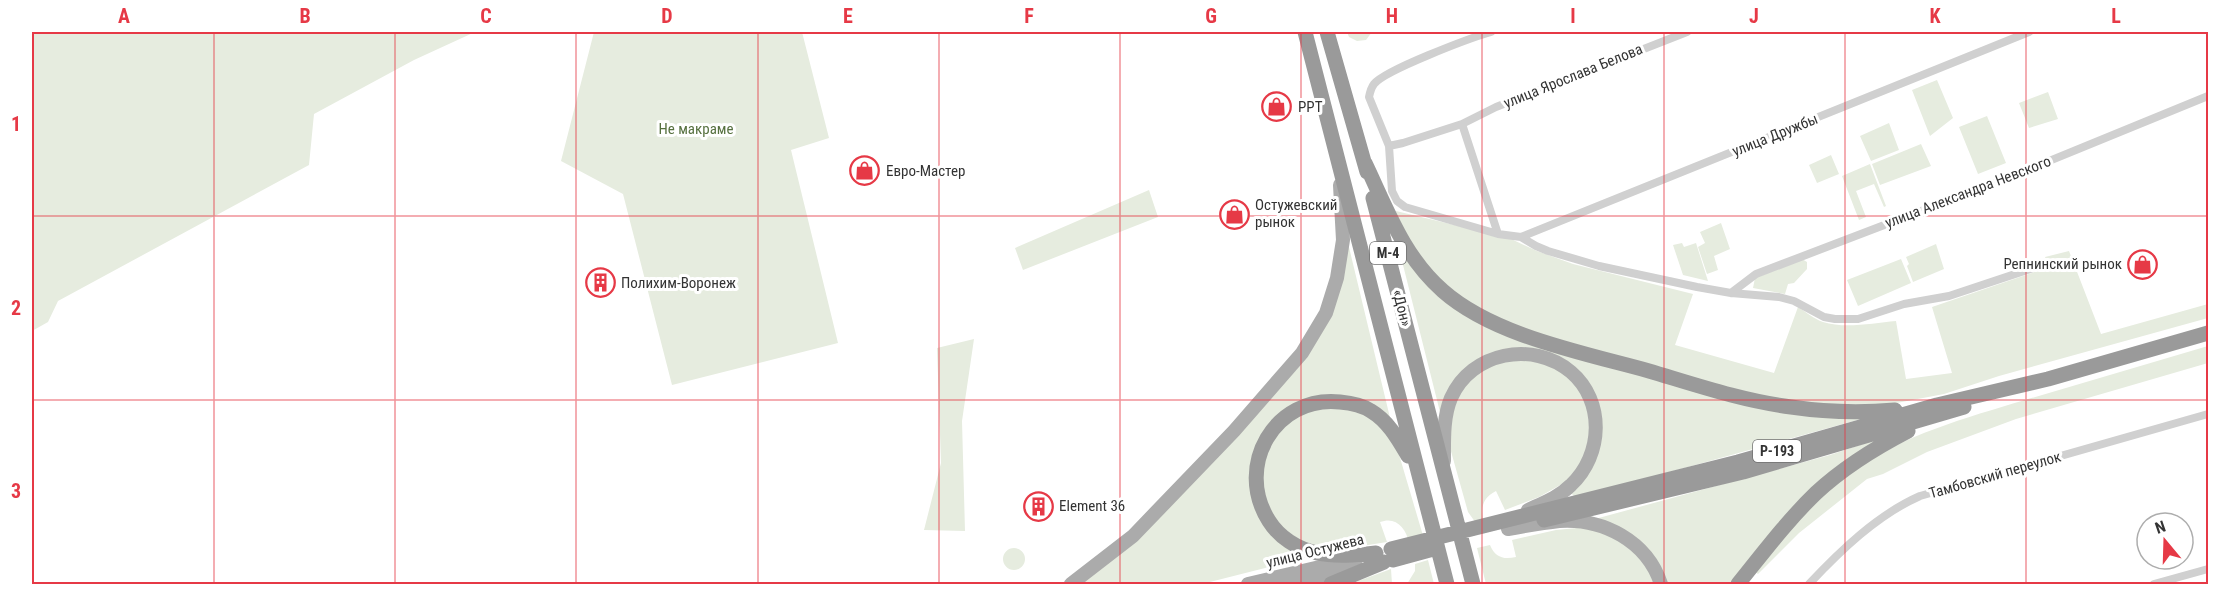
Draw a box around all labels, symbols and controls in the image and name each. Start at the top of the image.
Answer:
text: A [118,4,130,28]
text: B [299,4,311,28]
text: C [480,4,492,28]
text: D [661,4,673,28]
text: E [843,4,853,28]
text: F [1024,4,1034,28]
text: G [1205,4,1217,28]
text: H [1386,4,1398,28]
text: I [1570,4,1576,28]
text: J [1749,4,1759,28]
text: K [1929,4,1941,28]
text: L [2111,4,2121,28]
street label: улица Ярослава Белова [1501,40,1645,112]
shop icon: РРТ [1261,91,1293,123]
place label: РРТ [1298,98,1323,116]
street label: улица Дружбы [1730,110,1820,160]
text: 1 [11,112,21,136]
park label: Не макраме [658,120,734,138]
street label: улица Александра Невского [1882,152,2054,232]
shop icon: Евро-Мастер [849,155,881,187]
place label: Евро-Мастер [886,162,965,180]
place label: Остужевский рынок [1255,196,1337,231]
shop icon: Остужевский рынок [1218,198,1250,230]
road number: М-4 [1370,242,1406,264]
shop icon: Репнинский рынок [2127,248,2159,280]
place label: Репнинский рынок [2003,255,2122,273]
building icon: Полихим-Воронеж [584,267,616,299]
place label: Полихим-Воронеж [621,274,736,292]
street label: «Дон» [1389,288,1415,328]
text: 2 [11,296,21,320]
road number: Р-193 [1753,440,1801,462]
street label: Тамбовский переулок [1927,448,2063,502]
text: 3 [11,479,21,503]
building icon: Element 36 [1022,490,1054,522]
place label: Element 36 [1059,497,1125,515]
north arrow [2135,511,2195,571]
text: N [2153,517,2168,538]
street label: улица Остужева [1264,530,1366,572]

